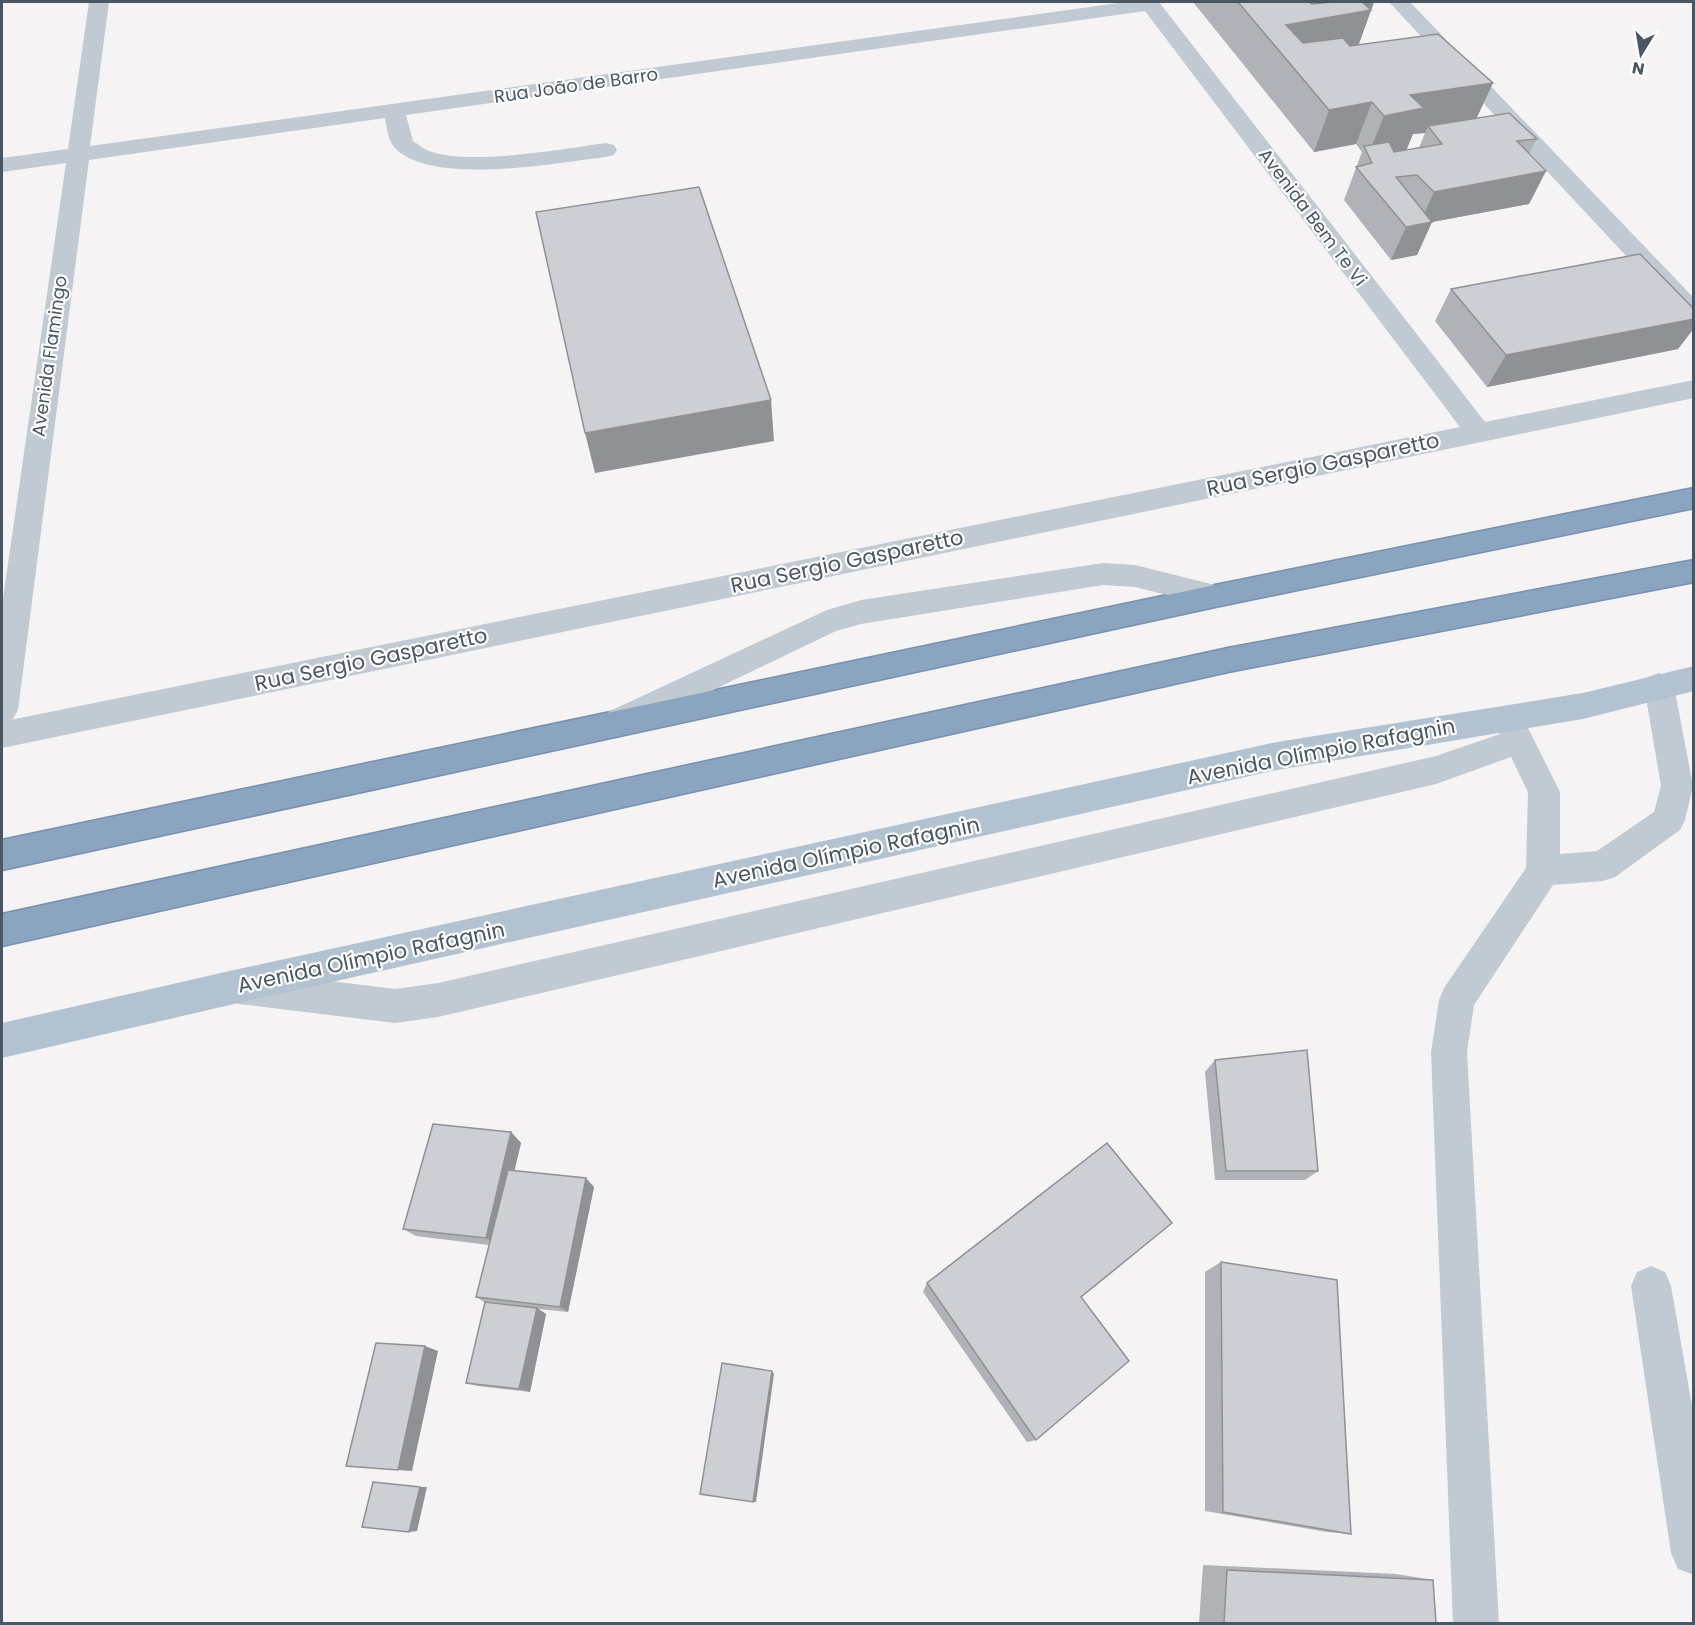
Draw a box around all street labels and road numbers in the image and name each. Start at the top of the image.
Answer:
street label: Rua João de Barro [492,61,660,109]
street label: Avenida Bem Te Vi [1253,143,1373,291]
street label: Avenida Flamingo [25,274,73,438]
street label: Rua Sergio Gasparetto [1204,425,1442,503]
street label: Rua Sergio Gasparetto [728,522,966,600]
street label: Rua Sergio Gasparetto [252,620,490,698]
street label: Avenida Olímpio Rafagnin [1184,711,1458,791]
street label: Avenida Olímpio Rafagnin [710,809,982,895]
street label: Avenida Olímpio Rafagnin [235,914,507,1000]

